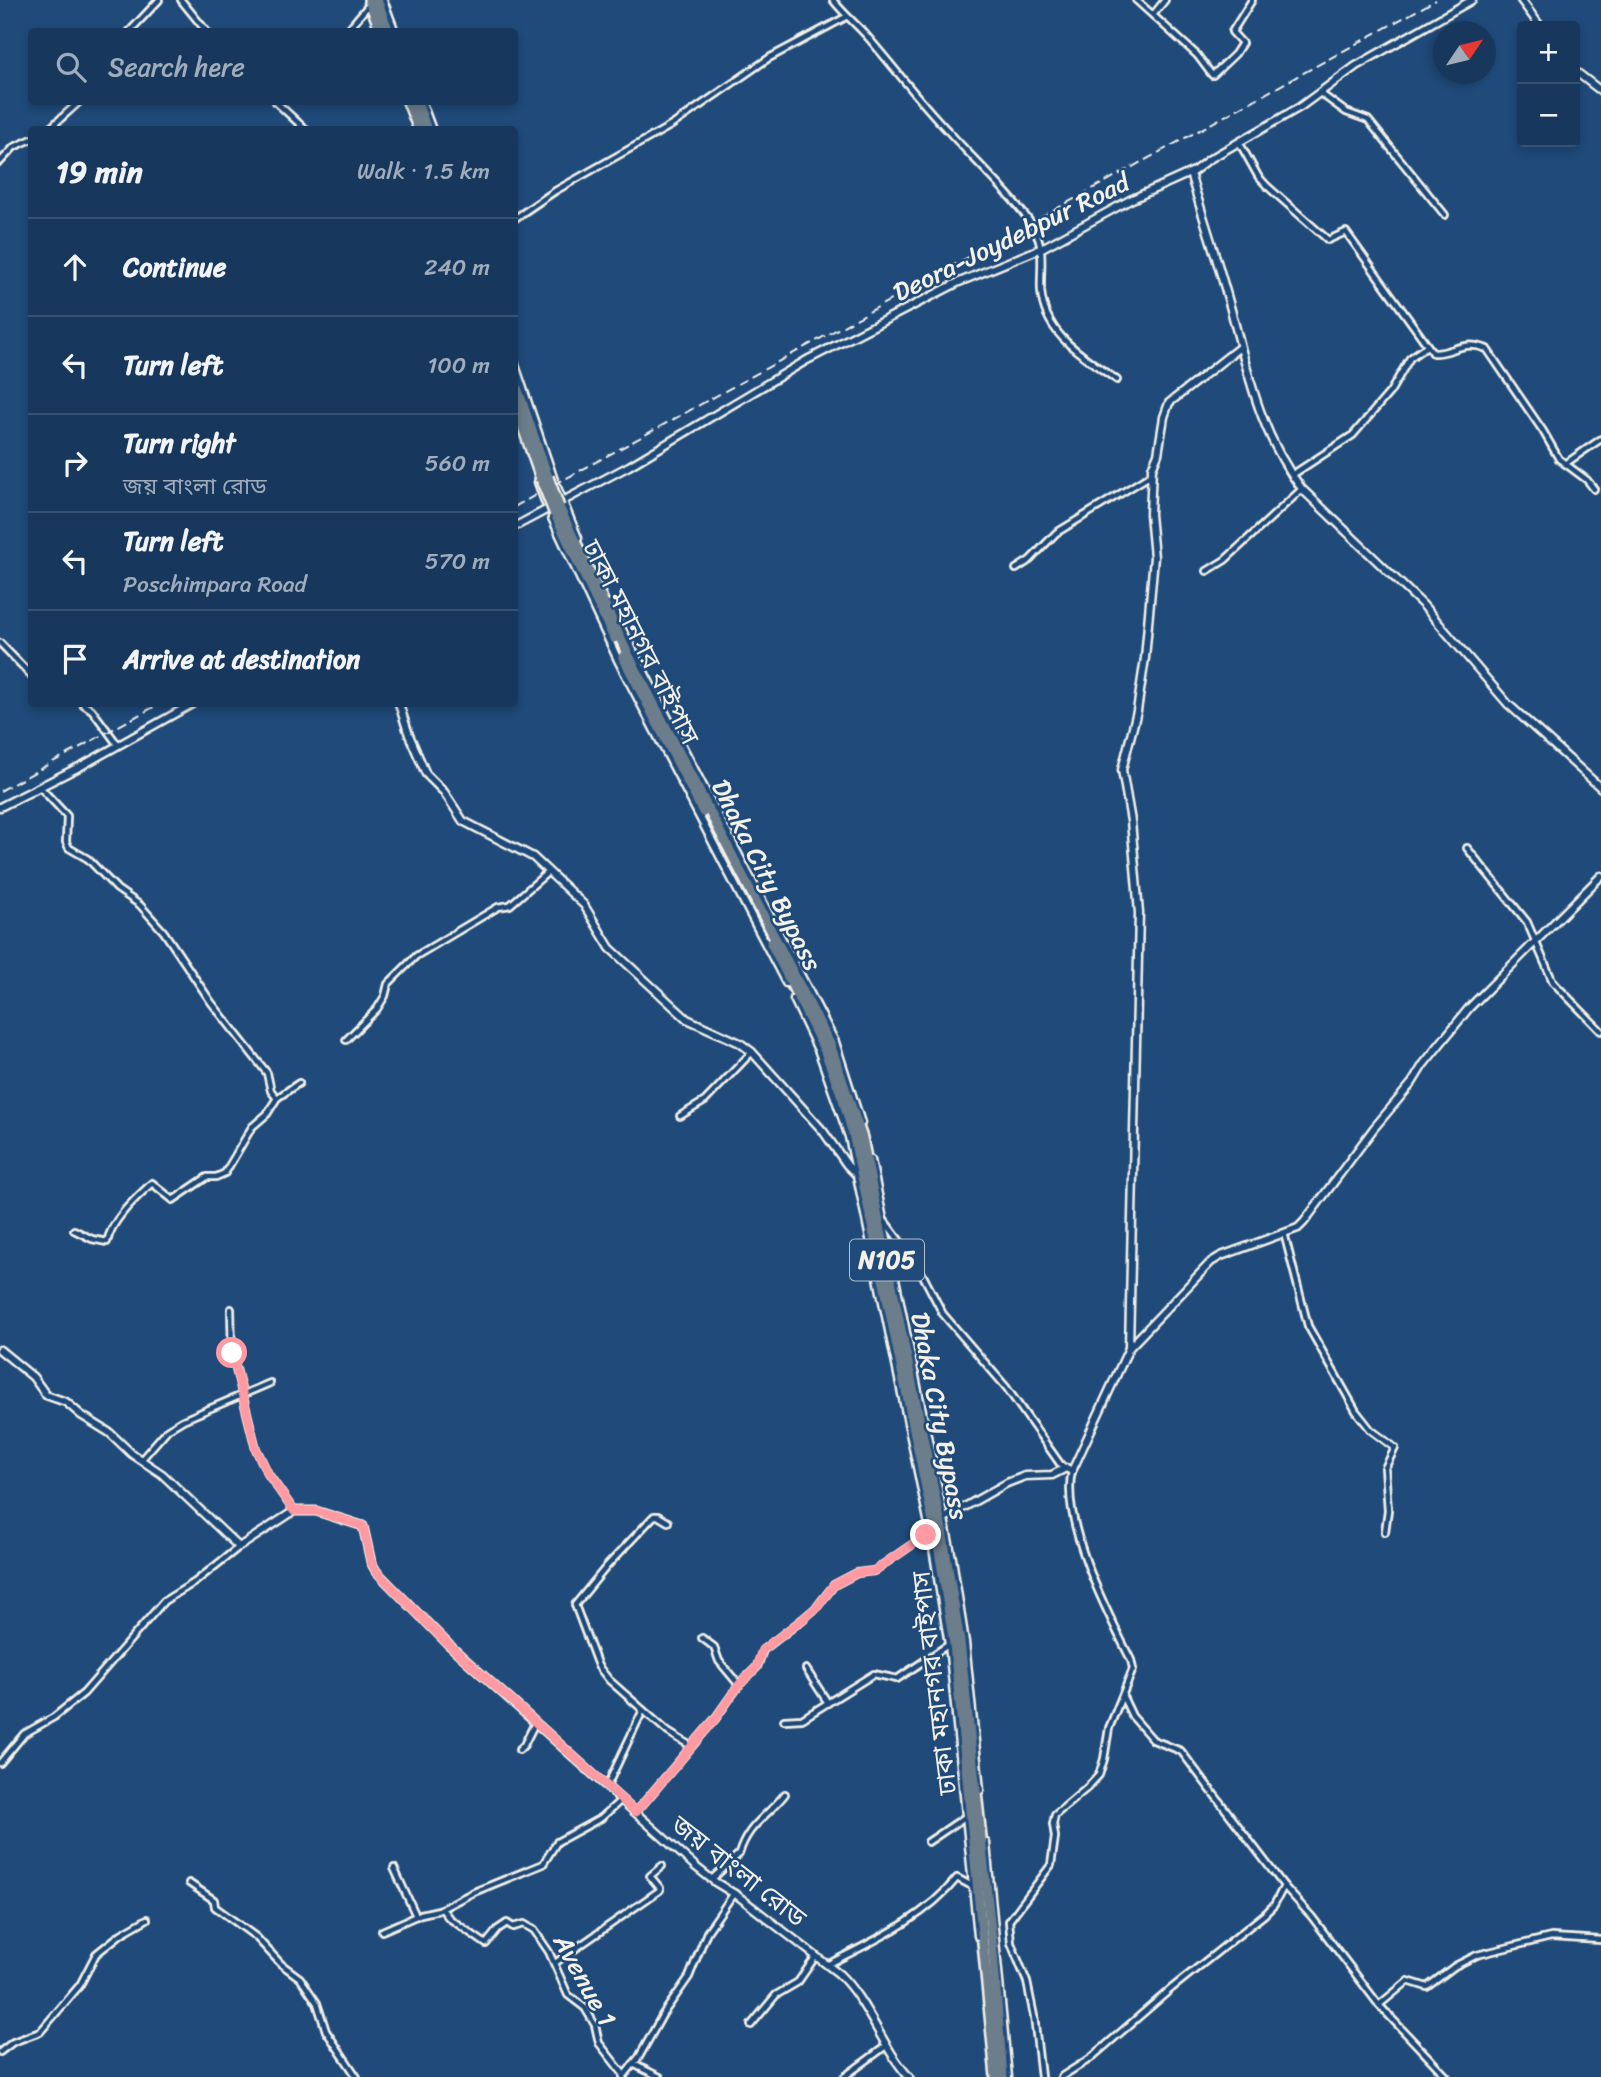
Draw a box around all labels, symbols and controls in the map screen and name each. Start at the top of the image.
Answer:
north arrow [1433,21,1496,84]
map controls [1517,21,1580,147]
button: + [1517,21,1580,84]
search box [28,28,518,105]
text: Search here [108,44,245,90]
icon: search [52,48,90,86]
button: − [1517,84,1580,147]
text: 19 min [56,145,143,199]
text: Walk · 1.5 km [357,151,490,192]
street label: Deora-Joydebpur Road [885,159,1140,314]
text: Continue [123,244,226,290]
text: 240 m [424,247,490,288]
icon: ahead [56,248,94,286]
text: Turn left [123,342,223,388]
text: 100 m [427,345,490,386]
icon: left [56,346,94,384]
text: Turn right [123,420,236,466]
text: 560 m [425,443,490,484]
icon: right [56,444,94,482]
text: জয় বাংলা রোড [123,466,267,507]
text: Turn left [123,518,223,564]
street label: ঢাকা মহানগর বাইপাস [569,530,713,753]
text: 570 m [425,541,490,582]
icon: left [56,542,94,580]
text: Poschimpara Road [123,564,307,605]
text: Arrive at destination [123,636,360,682]
icon: arrive [56,640,94,678]
street label: Dhaka City Bypass [699,771,835,979]
road number: N105 [850,1240,924,1280]
street label: Dhaka City Bypass [897,1308,983,1524]
route start [216,1337,247,1368]
route end [910,1519,941,1550]
street label: ঢাকা মহানগর বাইপাস [897,1568,971,1799]
street label: জয় বাংলা রোড [660,1802,817,1939]
street label: Avenue 1 [540,1924,630,2035]

